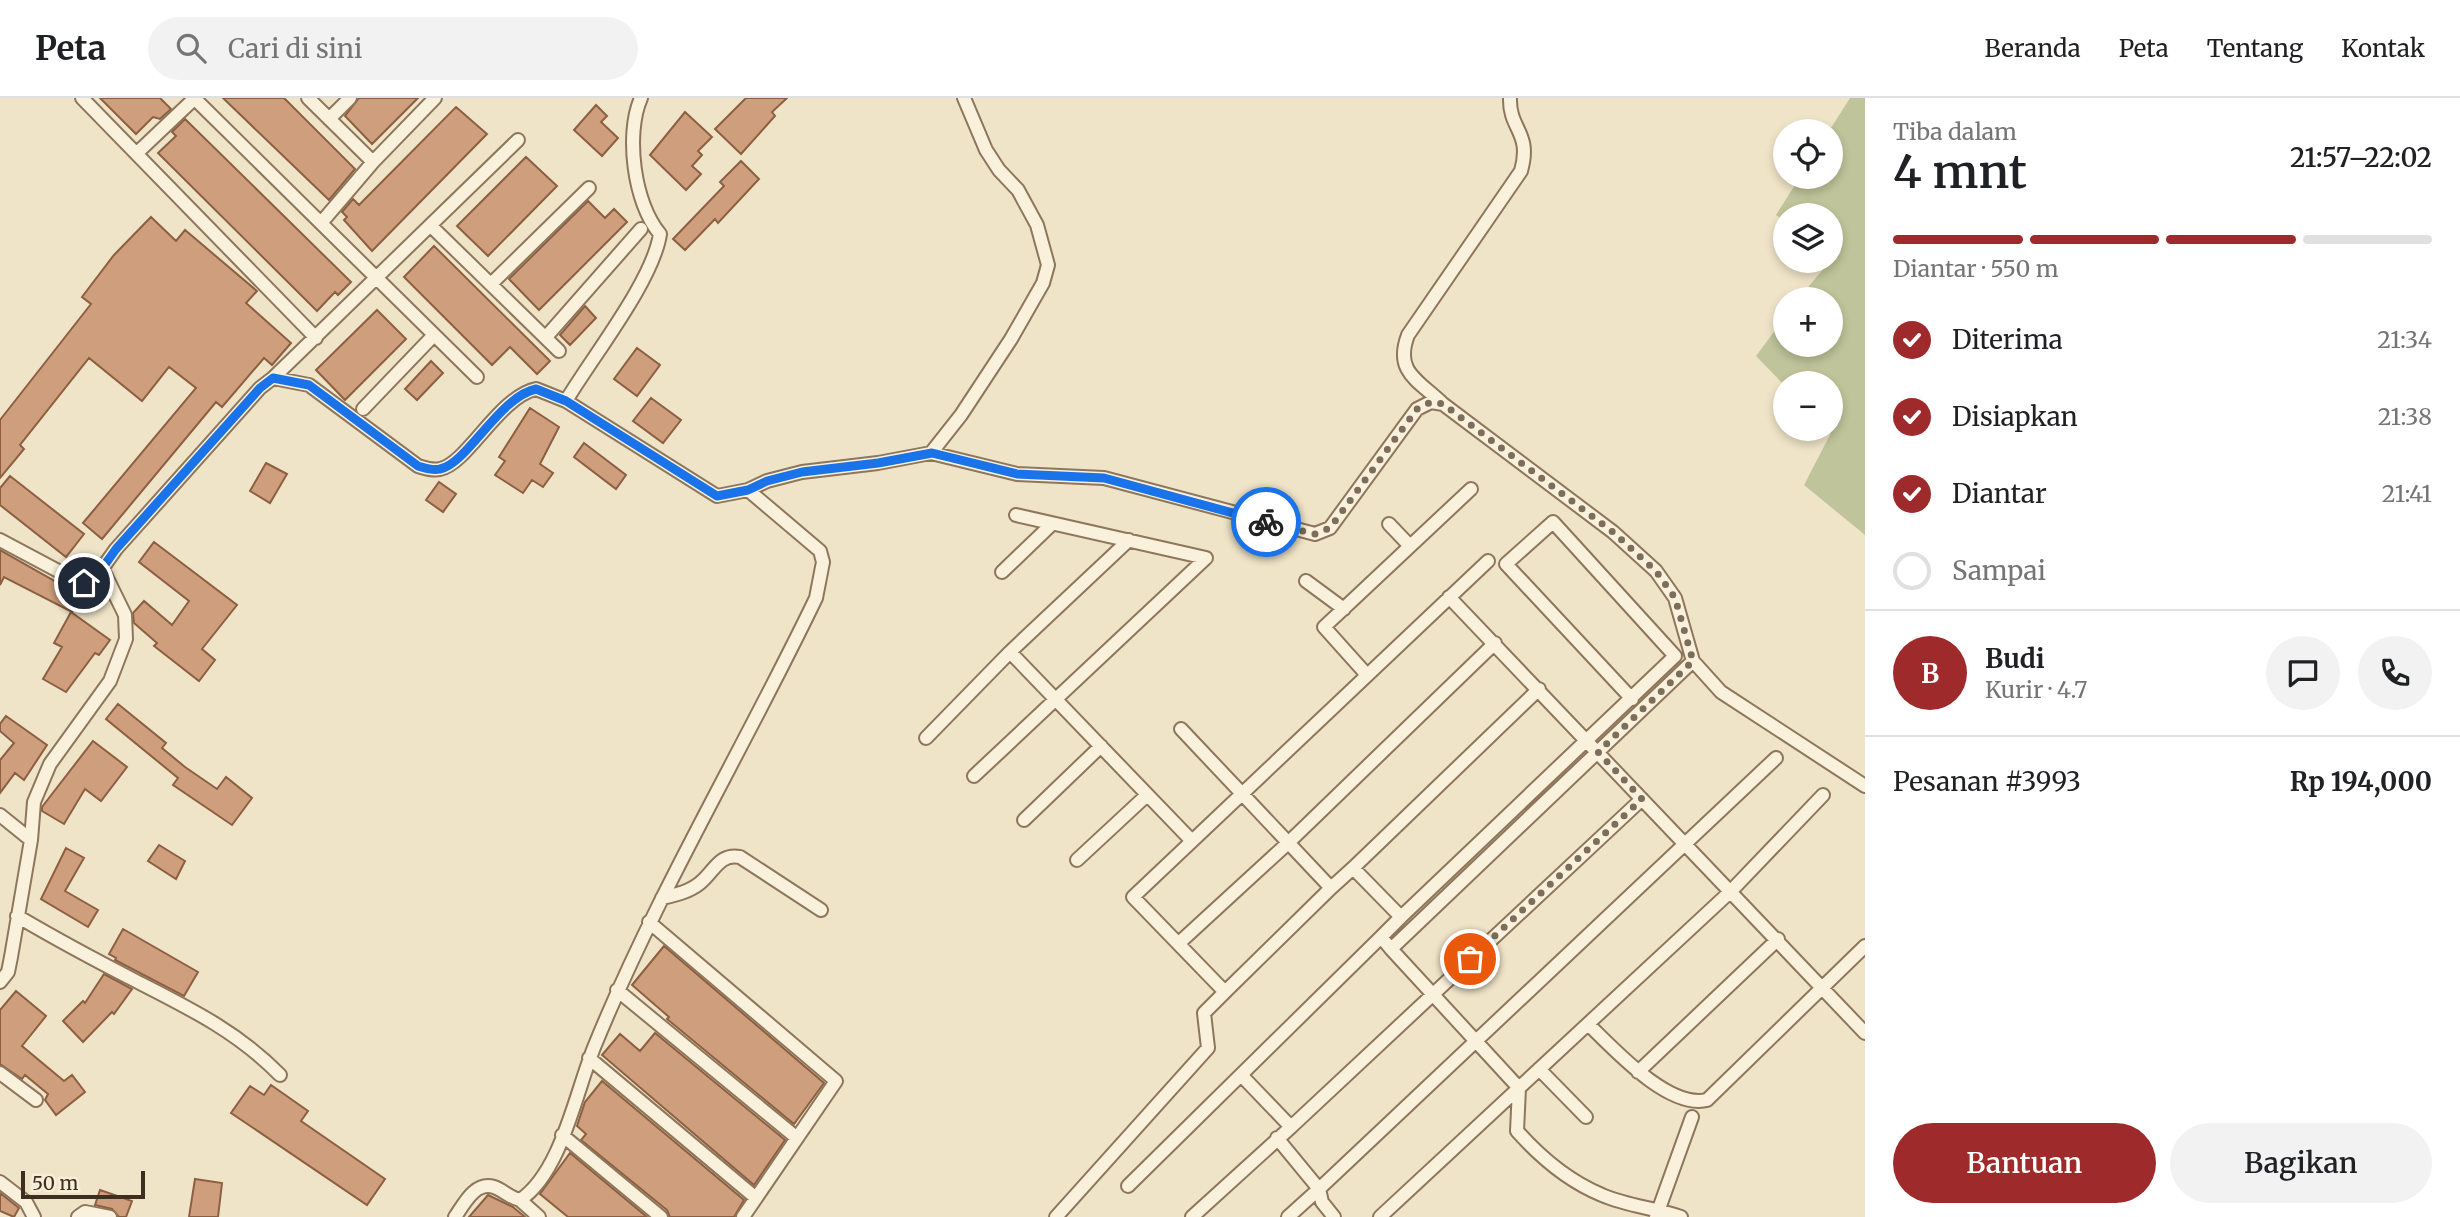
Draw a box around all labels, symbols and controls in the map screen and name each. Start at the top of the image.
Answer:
search box [148,17,638,80]
text: Peta [35,28,106,69]
icon: search [172,29,210,67]
text: Cari di sini [228,32,362,65]
text: Beranda [1985,33,2081,64]
text: Peta [2119,33,2169,64]
text: Tentang [2207,33,2303,64]
text: Kontak [2341,33,2425,64]
text: Tiba dalam [1893,117,2017,146]
map controls [1773,119,1843,441]
button: locate [1773,119,1843,189]
text: 21:57–22:02 [2290,141,2432,174]
text: 4 mnt [1893,143,2027,201]
button: layers [1773,203,1843,273]
text: Diantar · 550 m [1893,254,2059,283]
button: + [1773,287,1843,357]
icon: check [1893,321,1931,359]
text: Diterima [1952,323,2063,356]
text: 21:34 [2377,325,2432,354]
button: − [1773,371,1843,441]
icon: check [1893,398,1931,436]
text: Disiapkan [1952,400,2078,433]
text: 21:38 [2378,402,2432,431]
icon: check [1893,475,1931,513]
text: Diantar [1952,477,2047,510]
text: 21:41 [2382,479,2432,508]
courier [1231,487,1301,557]
icon: bike [1247,503,1285,541]
pin [54,553,114,613]
text: Sampai [1952,554,2046,587]
icon: home [65,564,103,602]
button: chat [2266,636,2340,710]
button: phone [2358,636,2432,710]
text: Budi [1985,642,2045,675]
text: B [1921,657,1939,690]
text: Kurir · 4.7 [1985,675,2087,704]
text: Pesanan #3993 [1893,765,2081,798]
text: Rp 194,000 [2290,765,2432,798]
pin [1440,929,1500,989]
icon: bag [1451,940,1489,978]
button: Bantuan [1893,1123,2156,1203]
button: Bagikan [2170,1123,2432,1203]
scale bar [21,1168,145,1200]
text: 50 m [32,1171,78,1195]

